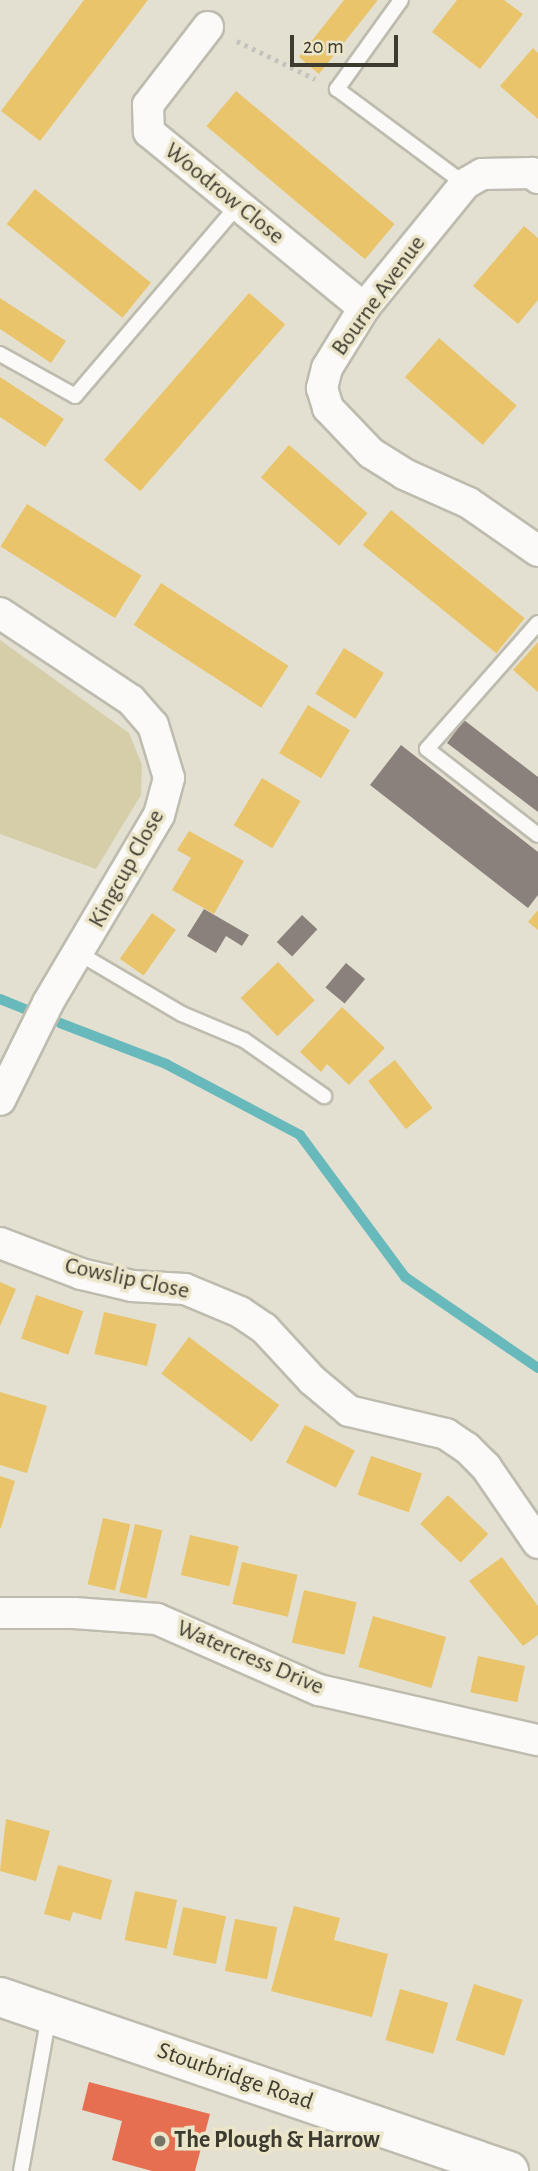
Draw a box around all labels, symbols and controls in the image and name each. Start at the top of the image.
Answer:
scale bar [293,21,402,65]
text: 20 m [303,36,344,57]
street label: Woodrow Close [158,137,290,251]
street label: Bourne Avenue [326,230,432,362]
street label: Kingcup Close [83,805,171,933]
street label: Cowslip Close [62,1252,192,1306]
street label: Watercress Drive [172,1614,328,1702]
street label: Stourbridge Road [153,2037,317,2117]
place label: The Plough & Harrow [174,2127,380,2155]
marker: The Plough & Harrow [152,2133,168,2149]

